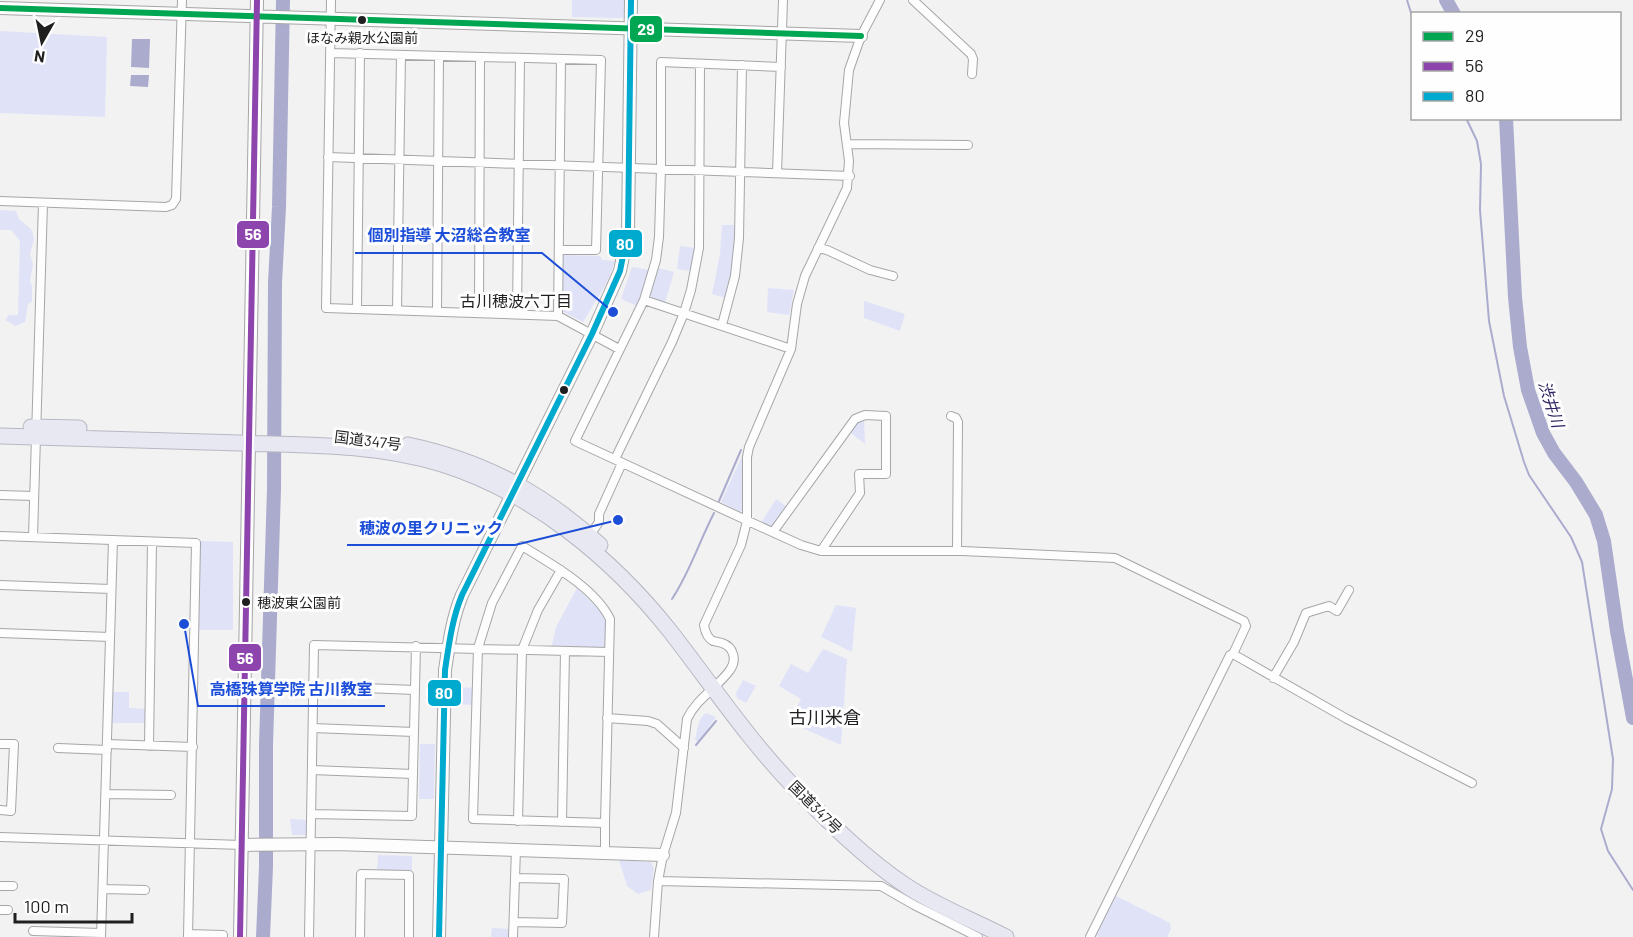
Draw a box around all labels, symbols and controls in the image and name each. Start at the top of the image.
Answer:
north arrow [12,12,72,72]
legend [1411,12,1621,120]
marker: ほなみ親水公園前 [356,14,368,26]
line badge: 29 [629,15,663,43]
text: 29 [637,19,655,38]
text: 29 [1465,24,1484,46]
place label: ほなみ親水公園前 [306,29,418,46]
text: N [33,47,46,68]
text: 56 [1465,54,1484,76]
text: 80 [1465,84,1485,106]
callout: 個別指導 大沼総合教室 [355,219,542,253]
line badge: 56 [236,220,270,249]
text: 56 [244,224,262,243]
text: 個別指導 大沼総合教室 [367,225,531,244]
line badge: 80 [608,229,643,258]
text: 80 [616,234,634,253]
district label: 古川穂波六丁目 [460,291,572,310]
water label: 渋井川 [1536,378,1569,432]
unlabelled marker [558,384,570,396]
street label: 国道347号 [333,427,403,453]
callout: 穂波の里クリニック [347,511,515,545]
text: 穂波の里クリニック [359,518,503,537]
place label: 穂波東公園前 [257,594,341,611]
marker: 穂波東公園前 [240,596,252,608]
line badge: 56 [228,643,262,672]
text: 56 [236,648,254,667]
callout: 高橋珠算学院 古川教室 [198,672,385,706]
text: 高橋珠算学院 古川教室 [209,679,373,698]
line badge: 80 [427,679,462,707]
text: 80 [435,683,453,702]
district label: 古川米倉 [789,706,861,728]
street label: 国道347号 [786,777,846,837]
scale bar [15,886,132,924]
text: 100 m [24,895,69,917]

